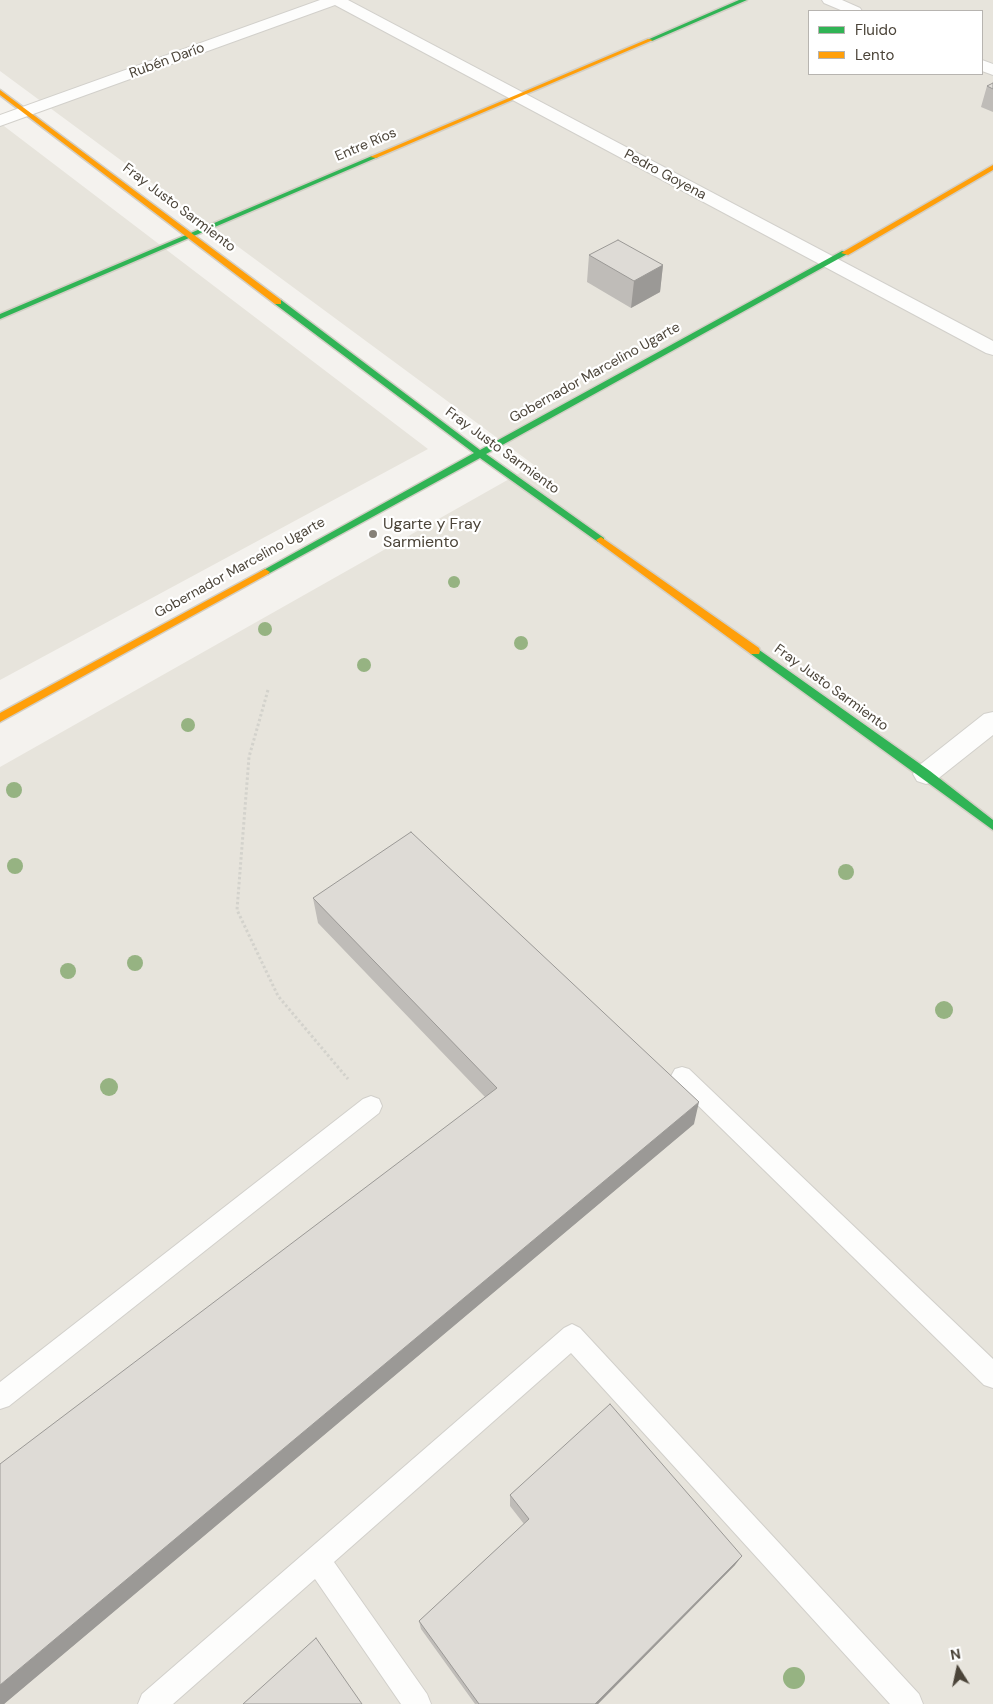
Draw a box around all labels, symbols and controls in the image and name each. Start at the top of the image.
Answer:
legend [808,10,983,75]
text: Fluido [855,20,897,40]
street label: Rubén Darío [127,40,207,82]
text: Lento [855,45,894,65]
street label: Entre Ríos [333,125,399,165]
street label: Pedro Goyena [621,146,709,204]
street label: Fray Justo Sarmiento [119,160,239,256]
street label: Gobernador Marcelino Ugarte [507,319,683,427]
street label: Fray Justo Sarmiento [442,404,562,498]
street label: Gobernador Marcelino Ugarte [152,514,328,622]
place label: Ugarte y Fray Sarmiento [383,515,481,553]
marker: Ugarte y Fray Sarmiento [367,528,379,540]
street label: Fray Justo Sarmiento [771,641,891,735]
north arrow [933,1644,983,1694]
text: N [949,1644,962,1664]

